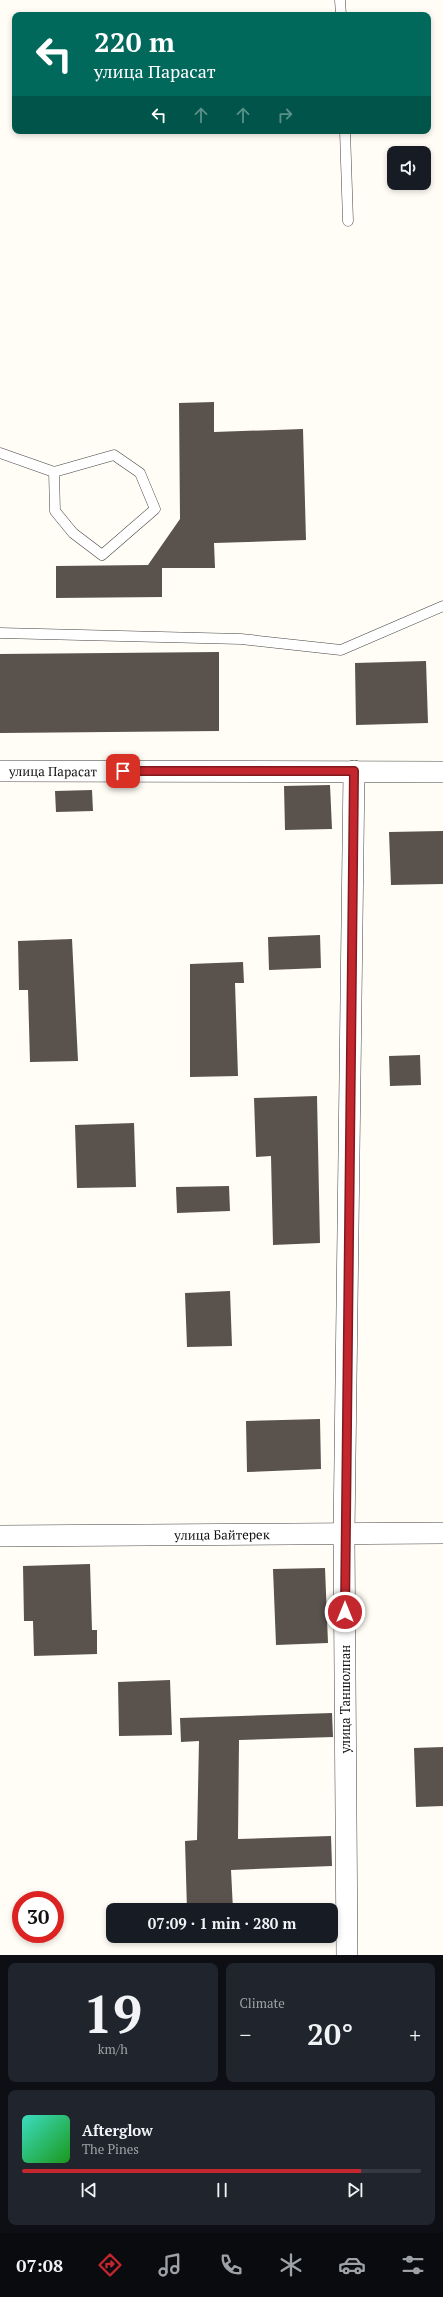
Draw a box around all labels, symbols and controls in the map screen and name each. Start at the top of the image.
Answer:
text: 220 m [94,23,175,60]
icon: left [28,28,80,80]
text: улица Парасат [94,59,216,83]
icon: left [148,104,170,126]
icon: ahead [190,104,212,126]
icon: ahead [232,104,254,126]
icon: right [274,104,296,126]
map controls [387,146,431,190]
button: sound [387,146,431,190]
pin [106,754,140,788]
icon: arrive [112,760,134,782]
street label: улица Парасат [8,762,98,780]
street label: улица Байтерек [173,1525,271,1544]
position arrow [324,1591,366,1633]
street label: улица Таншолпан [336,1645,354,1754]
speed limit sign: 30 [12,1891,64,1943]
text: 07:09 · 1 min · 280 m [148,1913,296,1933]
text: 19 [83,1979,142,2048]
text: Climate [240,1994,285,2012]
text: 20° [307,2014,353,2054]
text: − [240,2020,251,2049]
text: + [409,2020,421,2049]
text: km/h [98,2040,128,2058]
text: Afterglow [82,2120,153,2140]
text: The Pines [82,2140,139,2158]
icon: previous [78,2179,100,2201]
icon: pause [211,2179,233,2201]
icon: next [344,2179,366,2201]
icon: directions [96,2251,124,2279]
icon: music [156,2251,184,2279]
icon: phone [217,2251,245,2279]
icon: climate [277,2251,305,2279]
icon: car [338,2251,366,2279]
icon: filters [399,2251,427,2279]
text: 07:08 [16,2253,63,2277]

